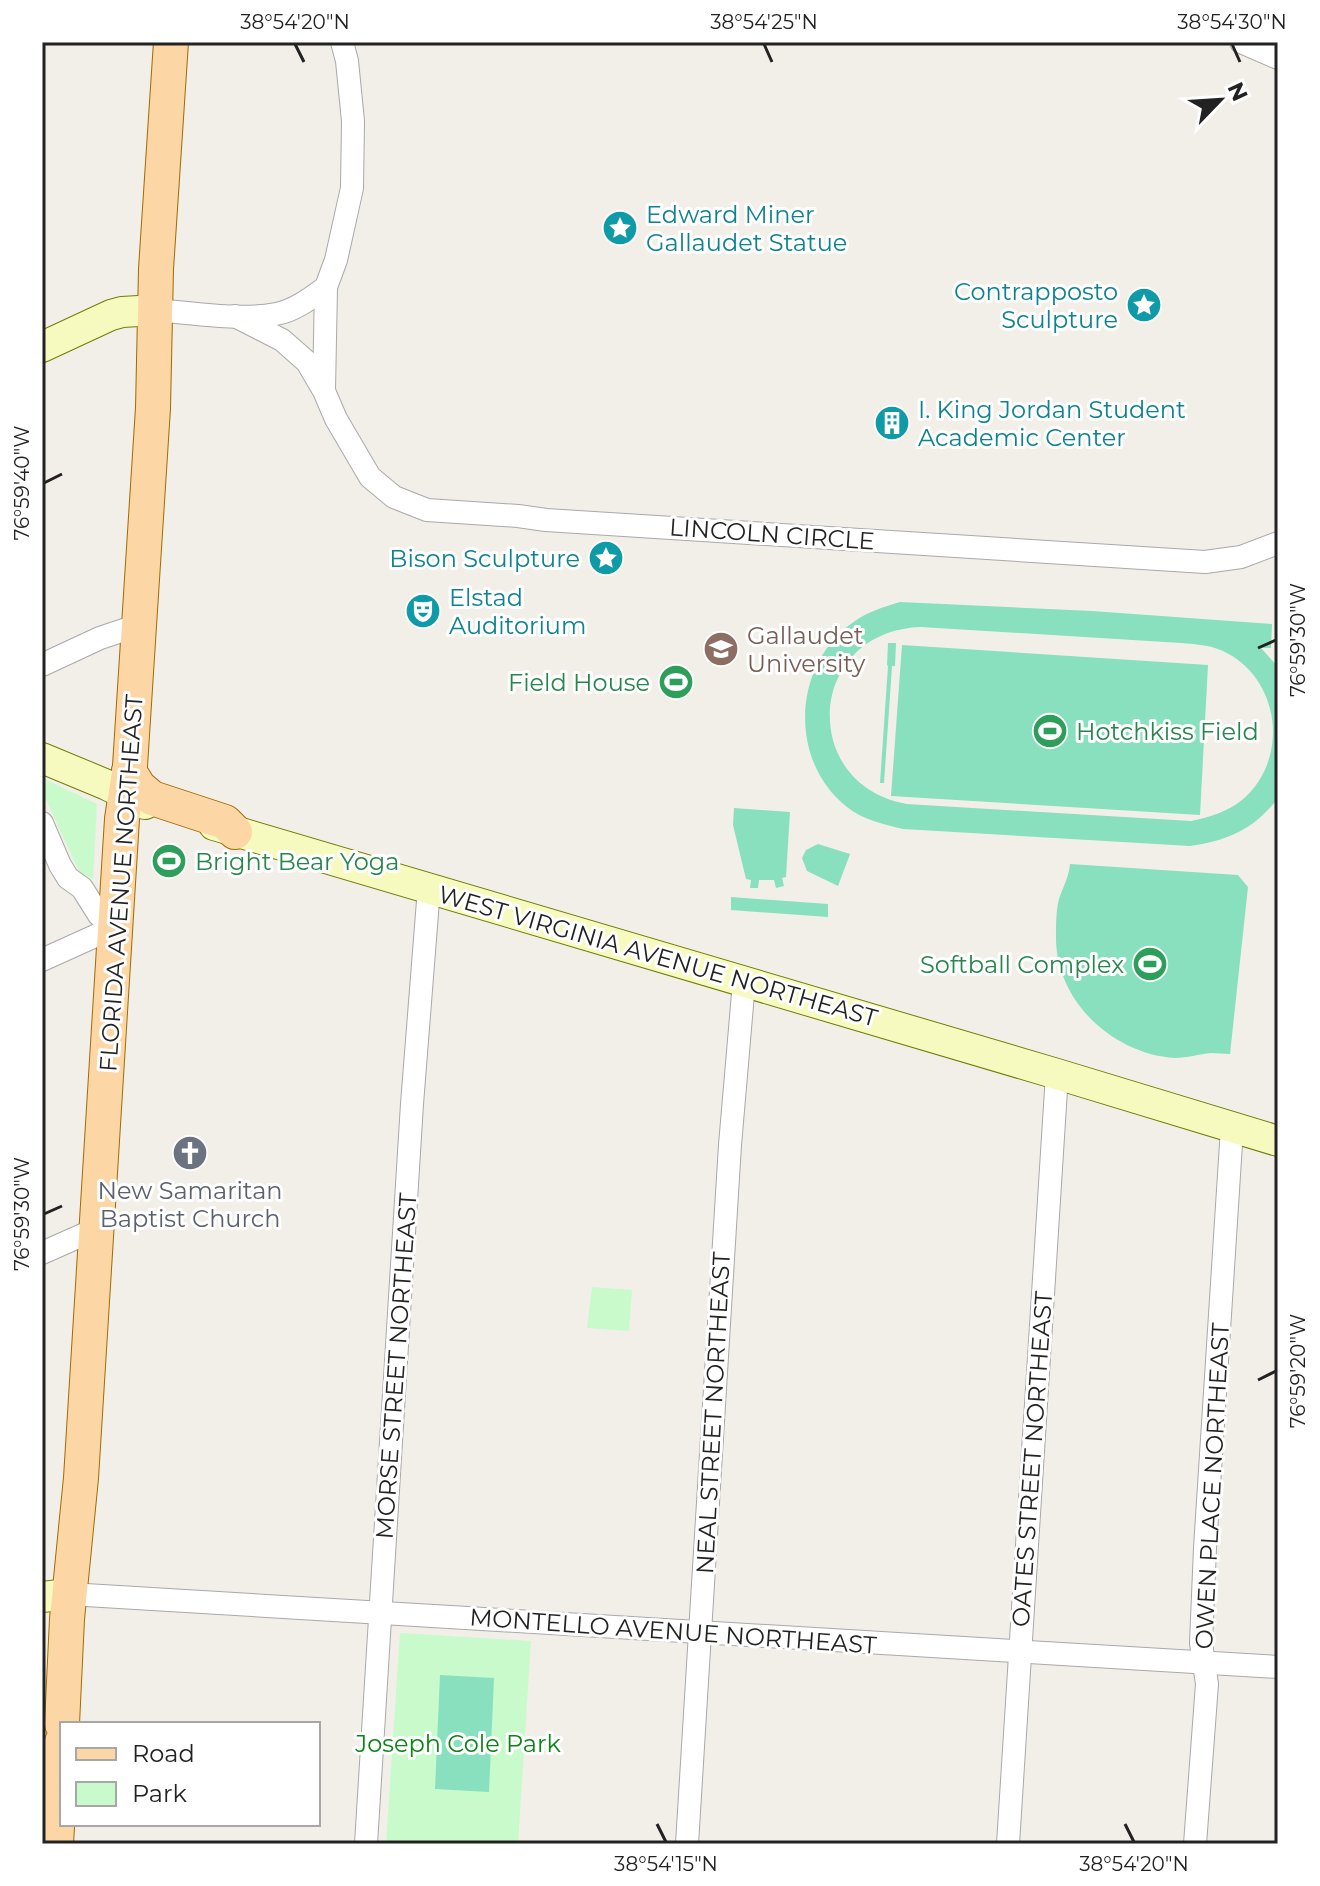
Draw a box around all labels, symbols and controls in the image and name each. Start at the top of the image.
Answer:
text: 38°54'20"N [240,10,350,34]
text: 38°54'25"N [710,10,818,34]
text: 38°54'30"N [1177,10,1287,34]
north arrow [1180,60,1260,140]
text: N [1222,78,1254,106]
place label: Edward Miner Gallaudet Statue [646,200,847,257]
place icon: Edward Miner Gallaudet Statue [601,209,639,247]
place label: Contrapposto Sculpture [954,277,1118,334]
place icon: Contrapposto Sculpture [1125,286,1163,324]
place label: I. King Jordan Student Academic Center [918,395,1186,452]
building icon: I. King Jordan Student Academic Center [873,404,911,442]
text: 76°59'40"W [10,426,34,540]
street label: LINCOLN CIRCLE [668,512,876,556]
place icon: Bison Sculpture [587,539,625,577]
place label: Bison Sculpture [389,544,580,573]
place label: Elstad Auditorium [449,583,586,640]
text: 76°59'30"W [1286,583,1310,697]
theatre icon: Elstad Auditorium [404,592,442,630]
place label: Gallaudet University [747,621,865,678]
school or university icon: Gallaudet University [702,630,740,668]
sports icon: Field House [657,663,695,701]
place label: Field House [508,668,650,697]
street label: FLORIDA AVENUE NORTHEAST [93,693,149,1073]
sports icon: Hotchkiss Field [1031,712,1069,750]
place label: Hotchkiss Field [1076,717,1259,746]
sports icon: Bright Bear Yoga [150,842,188,880]
place label: Bright Bear Yoga [195,847,399,876]
street label: WEST VIRGINIA AVENUE NORTHEAST [435,879,881,1033]
sports icon: Softball Complex [1131,945,1169,983]
place label: Softball Complex [920,950,1124,979]
church icon: New Samaritan Baptist Church [171,1134,209,1172]
text: 76°59'30"W [10,1157,34,1271]
place label: New Samaritan Baptist Church [97,1176,283,1233]
street label: MORSE STREET NORTHEAST [369,1192,423,1540]
street label: NEAL STREET NORTHEAST [690,1251,736,1575]
street label: OATES STREET NORTHEAST [1006,1290,1058,1628]
text: 76°59'20"W [1286,1314,1310,1428]
street label: OWEN PLACE NORTHEAST [1189,1322,1235,1650]
street label: MONTELLO AVENUE NORTHEAST [468,1602,878,1660]
legend [60,1722,320,1826]
park label: Joseph Cole Park [354,1729,561,1758]
text: Road [132,1739,195,1768]
text: Park [132,1779,187,1808]
text: 38°54'15"N [614,1852,718,1876]
text: 38°54'20"N [1079,1852,1189,1876]

